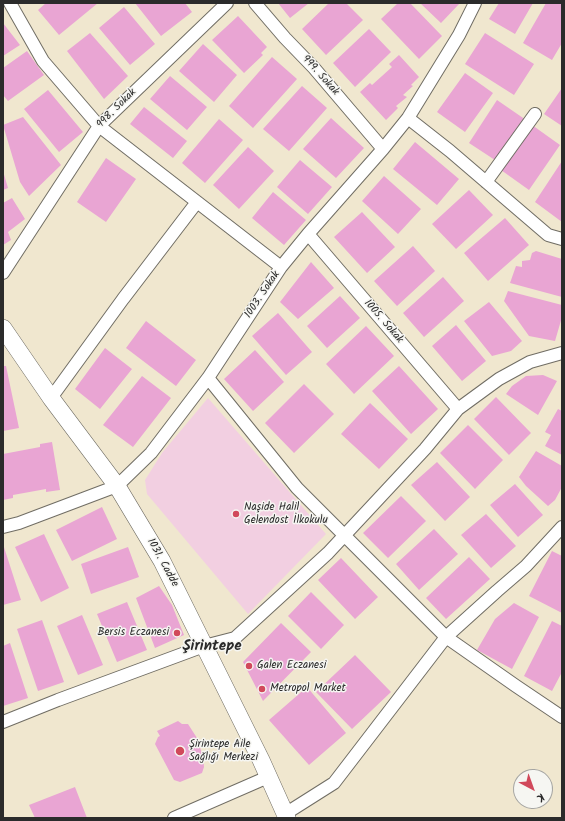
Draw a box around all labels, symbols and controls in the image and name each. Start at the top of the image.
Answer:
street label: 999. Sokak [299,53,341,99]
street label: 998. Sokak [94,86,140,132]
street label: 1003. Sokak [242,269,284,321]
street label: 1005. Sokak [360,297,406,347]
place label: Naşide Halil Gelendost İlkokulu [244,501,328,527]
marker: Naşide Halil Gelendost İlkokulu [231,509,241,519]
street label: 1031. Cadde [143,536,181,590]
place label: Bersis Eczanesi [98,626,169,640]
marker: Bersis Eczanesi [172,628,182,638]
district label: Şirintepe [182,638,242,656]
place label: Galen Eczanesi [257,659,326,673]
marker: Galen Eczanesi [244,661,254,671]
place label: Metropol Market [270,682,346,696]
marker: Metropol Market [257,684,267,694]
place label: Şirintepe Aile Sağlığı Merkezi [189,738,258,764]
marker: Şirintepe Aile Sağlığı Merkezi [174,745,186,757]
north arrow [513,769,553,809]
text: K [532,788,549,806]

